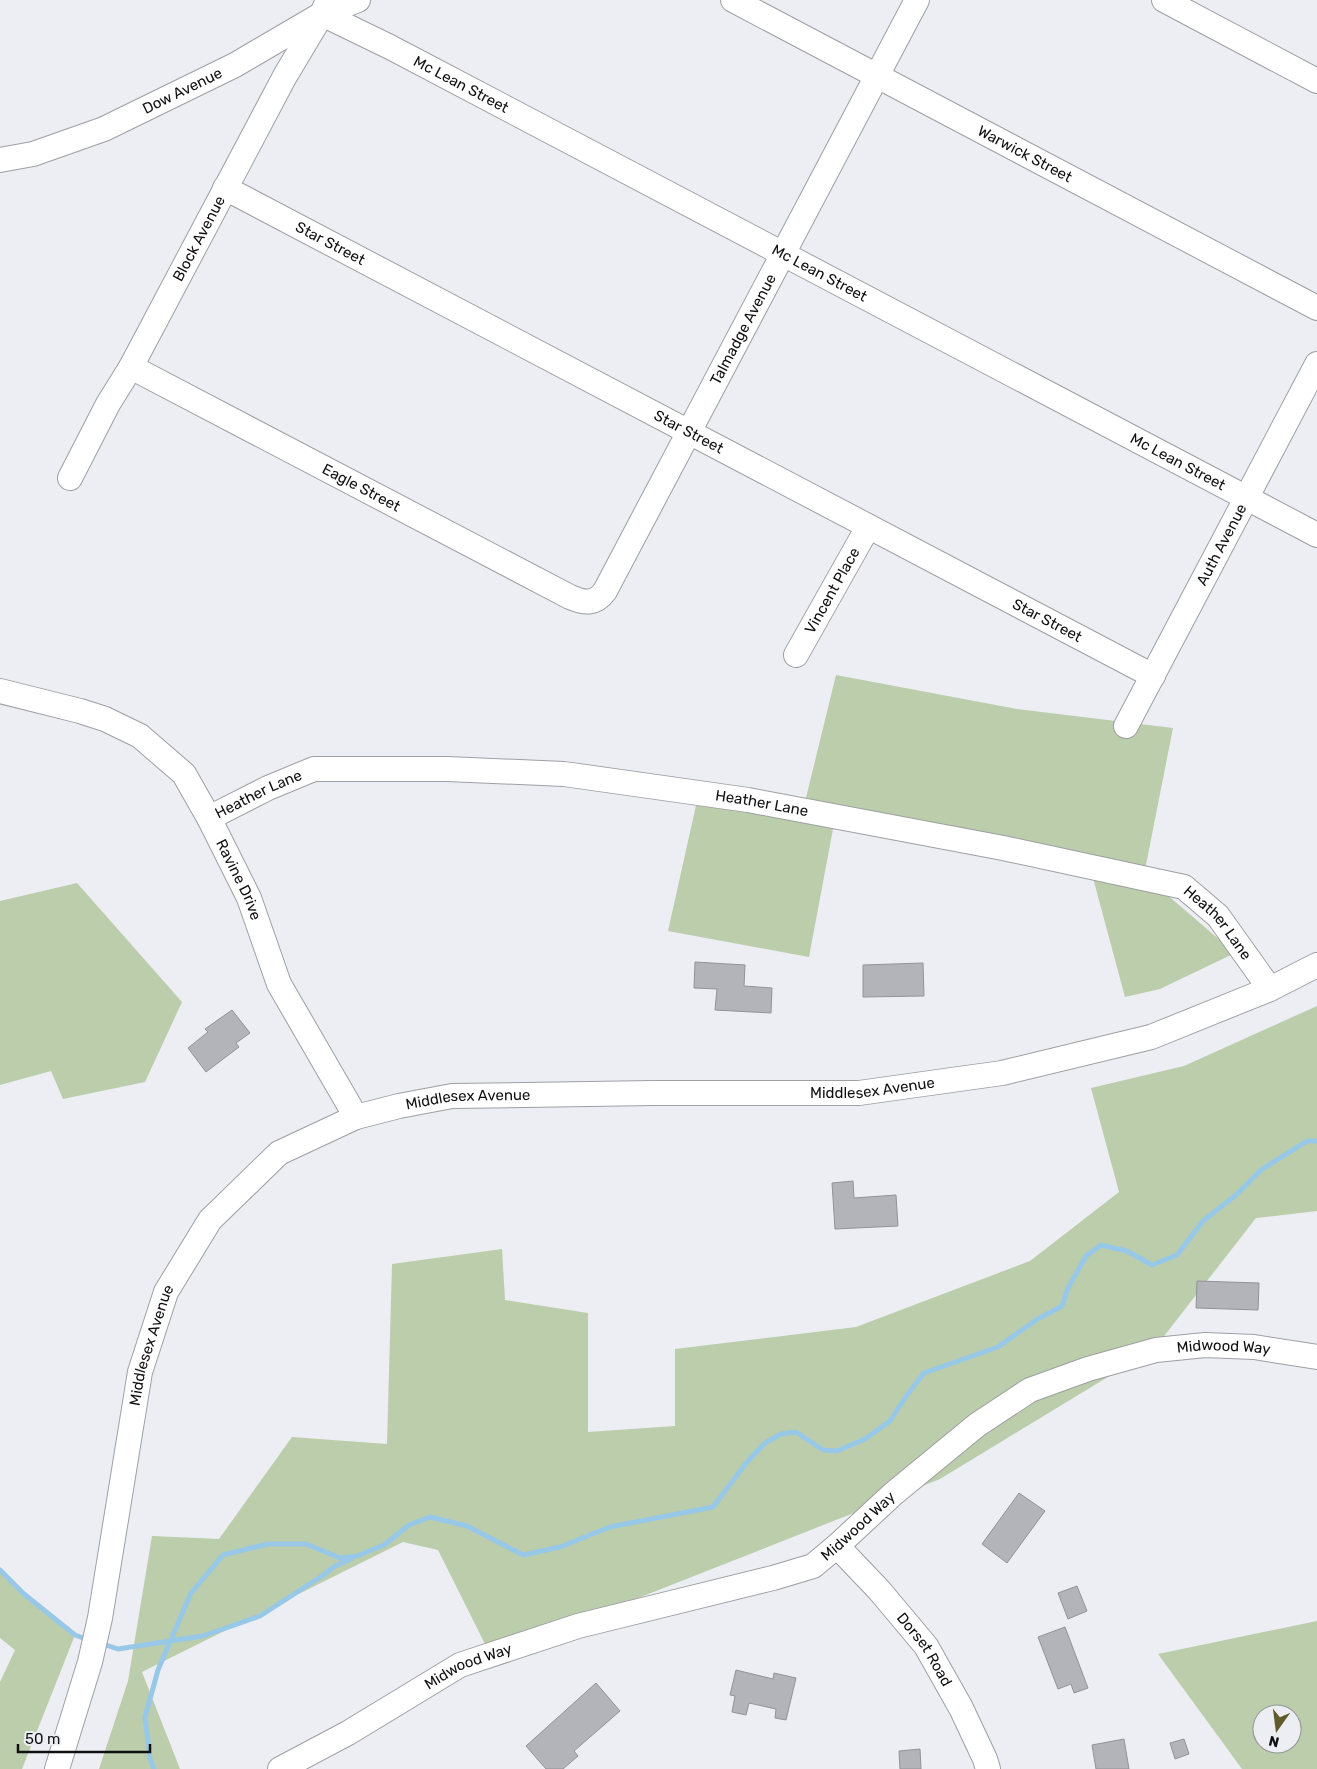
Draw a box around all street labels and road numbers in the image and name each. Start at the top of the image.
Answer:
street label: Mc Lean Street [410,52,512,117]
street label: Dow Avenue [140,64,225,118]
street label: Warwick Street [975,122,1075,186]
street label: Block Avenue [169,193,229,284]
street label: Star Street [293,218,368,269]
street label: Mc Lean Street [769,241,870,306]
street label: Talmadge Avenue [706,271,780,388]
street label: Star Street [651,406,727,458]
street label: Mc Lean Street [1127,429,1229,494]
street label: Eagle Street [319,460,403,516]
street label: Auth Avenue [1193,501,1251,589]
street label: Vincent Place [801,544,864,637]
street label: Star Street [1009,595,1085,646]
street label: Heather Lane [212,766,305,822]
street label: Heather Lane [714,786,810,820]
street label: Ravine Drive [212,836,265,923]
street label: Heather Lane [1180,882,1255,963]
street label: Middlesex Avenue [810,1074,936,1102]
street label: Middlesex Avenue [404,1086,530,1114]
street label: Middlesex Avenue [126,1281,177,1407]
street label: Midwood Way [1176,1336,1272,1359]
street label: Midwood Way [817,1488,899,1564]
street label: Dorset Road [893,1609,956,1690]
street label: Midwood Way [421,1639,514,1693]

